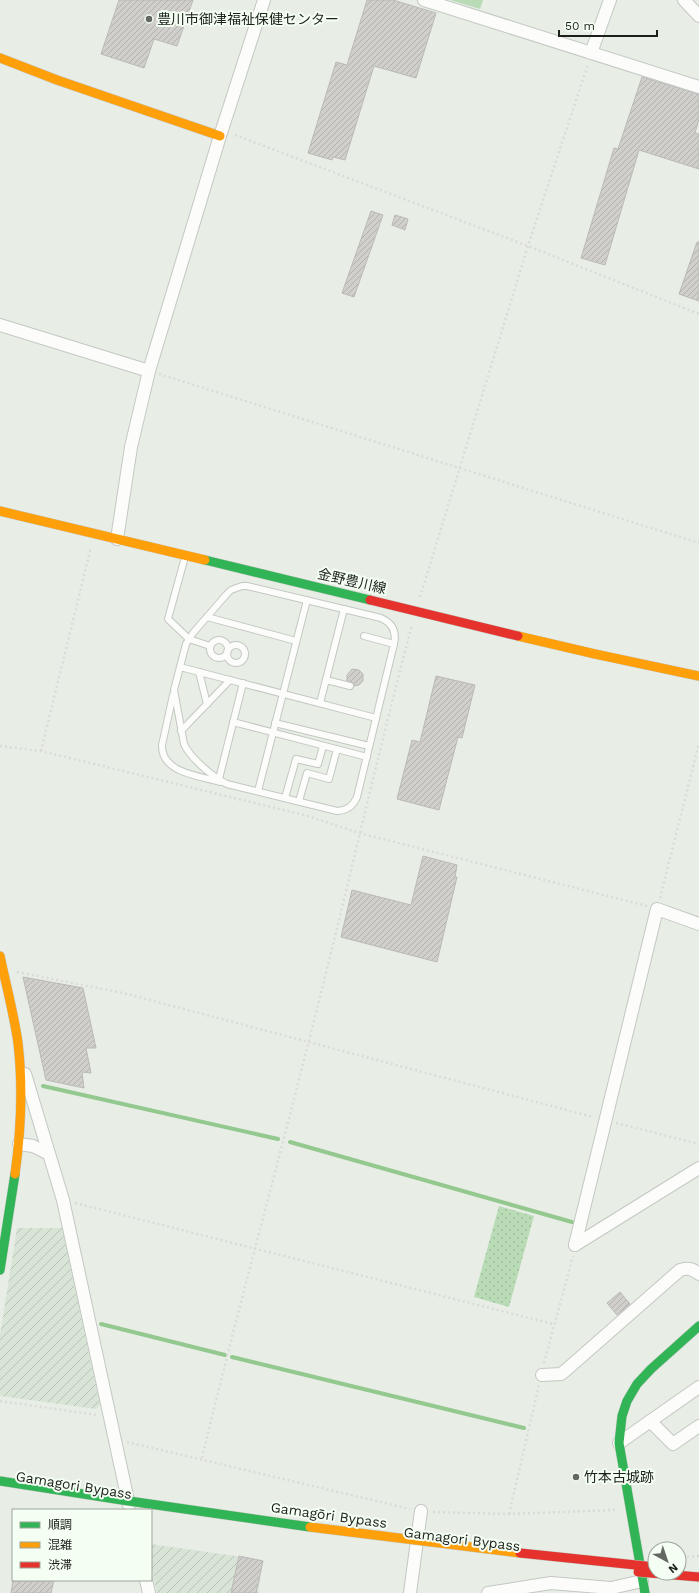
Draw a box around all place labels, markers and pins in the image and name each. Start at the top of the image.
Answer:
place label: 豊川市御津福祉保健センター [157,11,339,27]
marker: 豊川市御津福祉保健センター [144,14,154,24]
place label: 竹本古城跡 [584,1469,654,1485]
marker: 竹本古城跡 [571,1472,581,1482]

